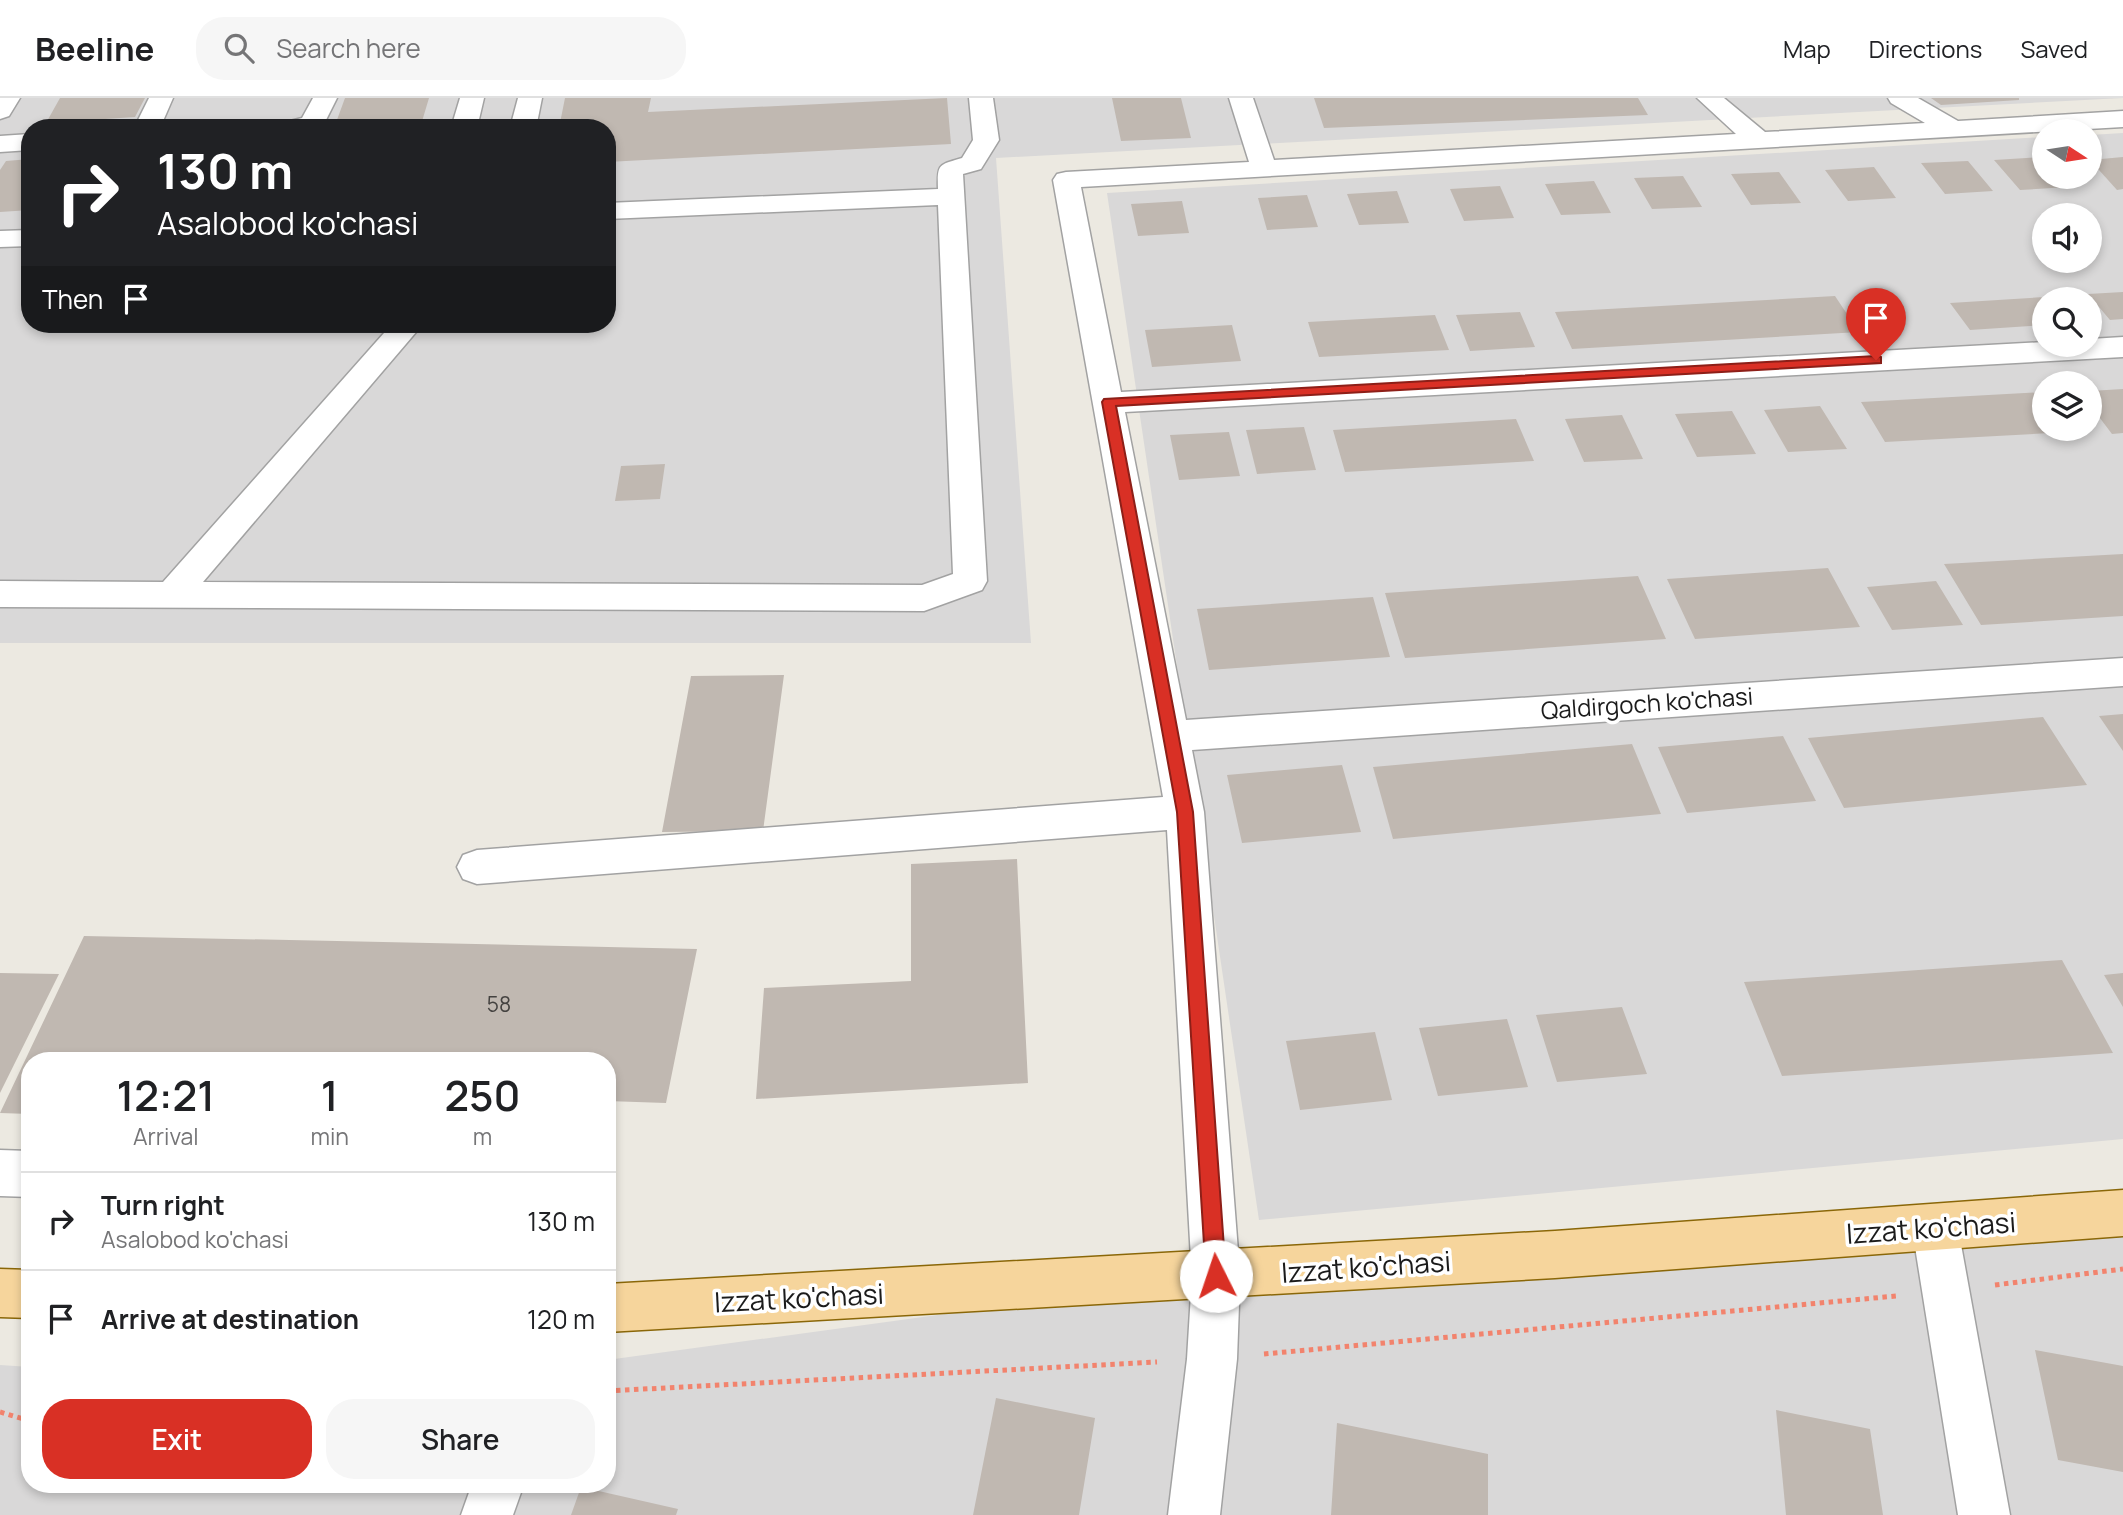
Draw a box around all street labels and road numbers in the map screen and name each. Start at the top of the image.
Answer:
street label: Qaldirgoch ko'chasi [1540,679,1754,726]
street label: Izzat ko'chasi [1845,1202,2017,1252]
street label: Izzat ko'chasi [1280,1241,1452,1291]
street label: Izzat ko'chasi [713,1274,885,1320]

